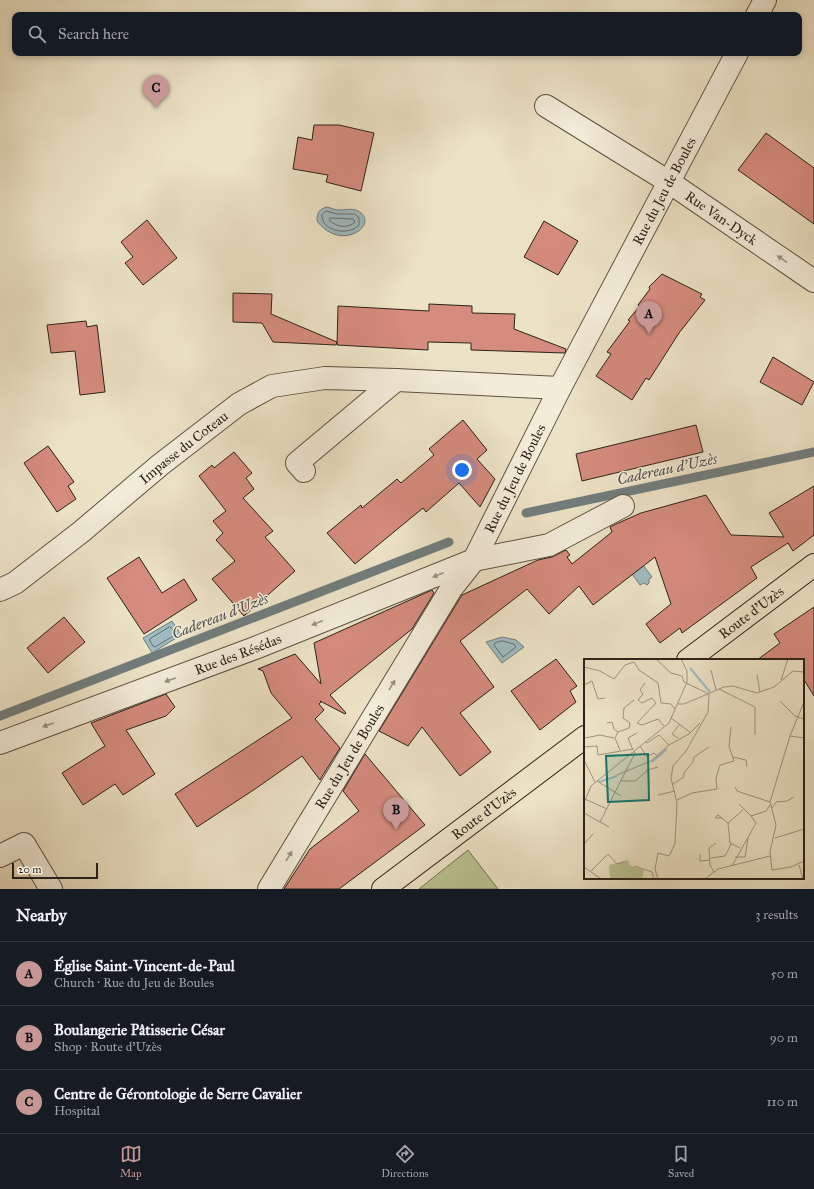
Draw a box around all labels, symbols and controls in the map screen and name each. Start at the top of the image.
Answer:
search box [12,12,802,56]
icon: search [26,23,48,45]
text: Search here [58,25,129,43]
pin: C [143,75,169,108]
street label: Rue du Jeu de Boules [629,134,700,248]
street label: Rue Van-Dyck [682,187,761,249]
one-way arrow [777,255,787,263]
pin: A [636,301,662,334]
street label: Impasse du Coteau [136,407,232,487]
street label: Rue du Jeu de Boules [480,421,549,536]
water label: Cadereau d'Uzès [615,449,719,488]
your location [452,460,472,480]
one-way arrow [431,572,443,578]
street label: Route d'Uzès [715,582,787,642]
water label: Cadereau d'Uzès [169,589,271,643]
one-way arrow [312,620,323,626]
street label: Rue des Résédas [192,630,284,678]
inset map [584,659,804,879]
one-way arrow [163,677,175,683]
one-way arrow [389,679,396,691]
street label: Rue du Jeu de Boules [311,701,388,812]
one-way arrow [41,723,53,729]
street label: Route d'Uzès [448,783,520,843]
pin: B [383,797,409,830]
one-way arrow [285,850,292,862]
scale bar [12,861,98,880]
text: 20 m [18,863,41,876]
text: Nearby [16,905,67,926]
text: 3 results [755,907,798,923]
text: Église Saint-Vincent-de-Paul [54,957,235,975]
text: A [25,966,33,982]
text: 50 m [771,966,798,982]
text: Church · Rue du Jeu de Boules [54,975,214,991]
text: Boulangerie Pâtisserie César [54,1021,225,1039]
text: B [25,1030,33,1046]
text: 90 m [770,1030,798,1046]
text: Shop · Route d'Uzès [54,1039,162,1055]
text: Centre de Gérontologie de Serre Cavalier [54,1085,302,1103]
text: C [25,1094,33,1110]
text: 110 m [766,1094,798,1110]
text: Hospital [54,1103,100,1119]
tab: Map [120,1143,142,1180]
tab: Directions [381,1143,429,1180]
tab: Saved [668,1143,694,1180]

